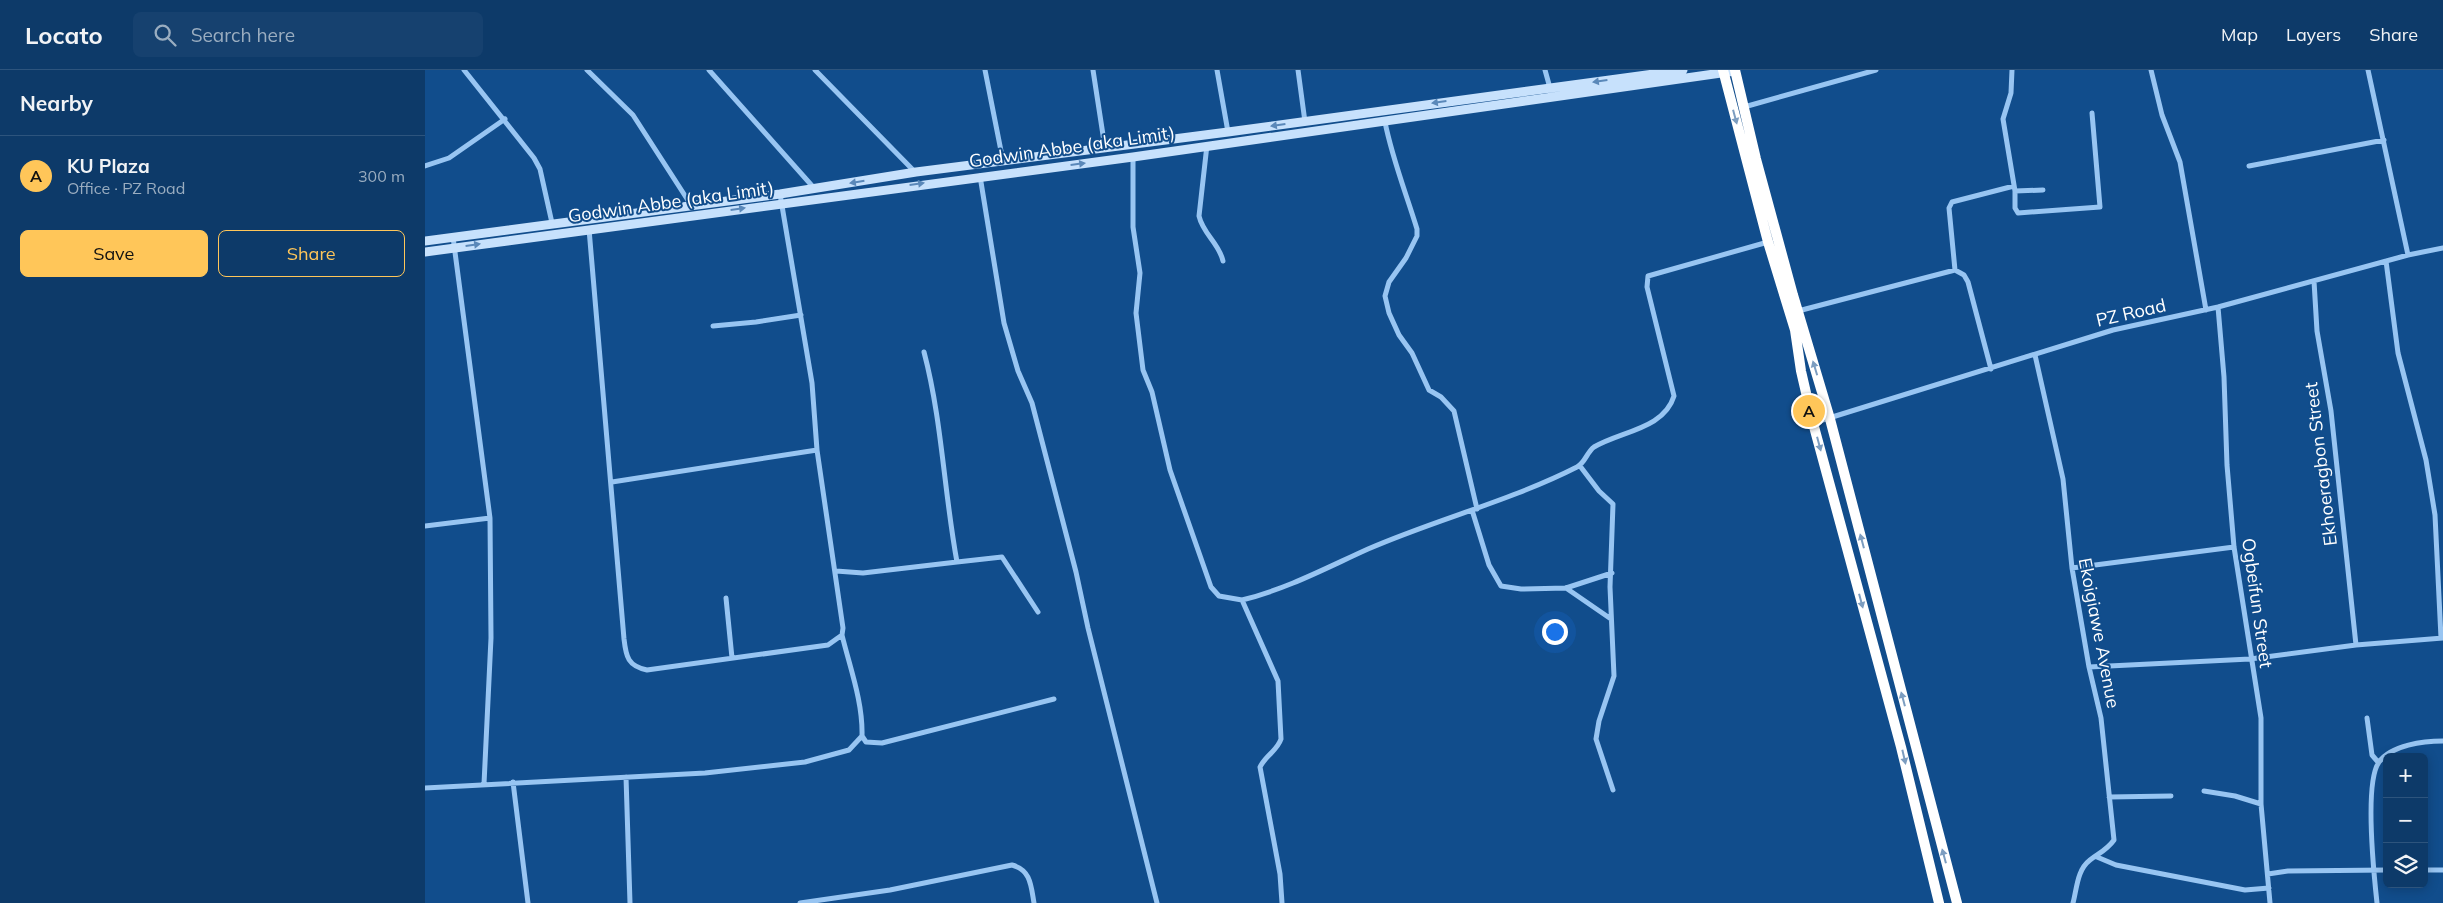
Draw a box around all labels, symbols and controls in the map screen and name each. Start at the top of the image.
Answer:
search box [133,12,483,57]
text: Locato [25,20,103,50]
icon: search [151,21,179,49]
text: Search here [191,23,295,47]
text: Map [2221,23,2258,46]
text: Layers [2286,23,2341,46]
text: Share [2369,23,2418,46]
one-way arrow [1592,77,1608,85]
text: Nearby [20,90,93,116]
one-way arrow [1431,98,1447,106]
one-way arrow [1731,110,1739,125]
street label: Godwin Abbe (aka Limit) [968,121,1176,172]
one-way arrow [1270,122,1286,130]
text: KU Plaza [67,154,150,178]
one-way arrow [1070,159,1086,167]
text: A [30,166,42,186]
text: 300 m [358,166,405,186]
street label: Godwin Abbe (aka Limit) [567,176,775,227]
text: Office · PZ Road [67,178,185,198]
one-way arrow [849,178,865,186]
one-way arrow [909,180,925,188]
one-way arrow [731,205,747,213]
button: Save [20,230,208,277]
button: Share [218,230,405,277]
one-way arrow [466,241,482,249]
street label: PZ Road [2094,293,2168,332]
one-way arrow [1810,360,1818,375]
street label: Ekhoeragbon Street [2299,381,2342,547]
pin: A [1793,392,1825,430]
one-way arrow [1815,436,1823,451]
one-way arrow [1858,534,1866,549]
street label: Ogbeifun Street [2237,536,2278,669]
street label: Ekoigiawe Avenue [2074,556,2125,710]
one-way arrow [1857,593,1865,608]
your location [1542,619,1568,645]
one-way arrow [1899,691,1907,706]
one-way arrow [1900,750,1908,765]
map controls [2383,753,2428,888]
button: + [2383,753,2428,798]
button: − [2383,798,2428,843]
button: layers [2383,843,2428,888]
one-way arrow [1940,848,1948,863]

